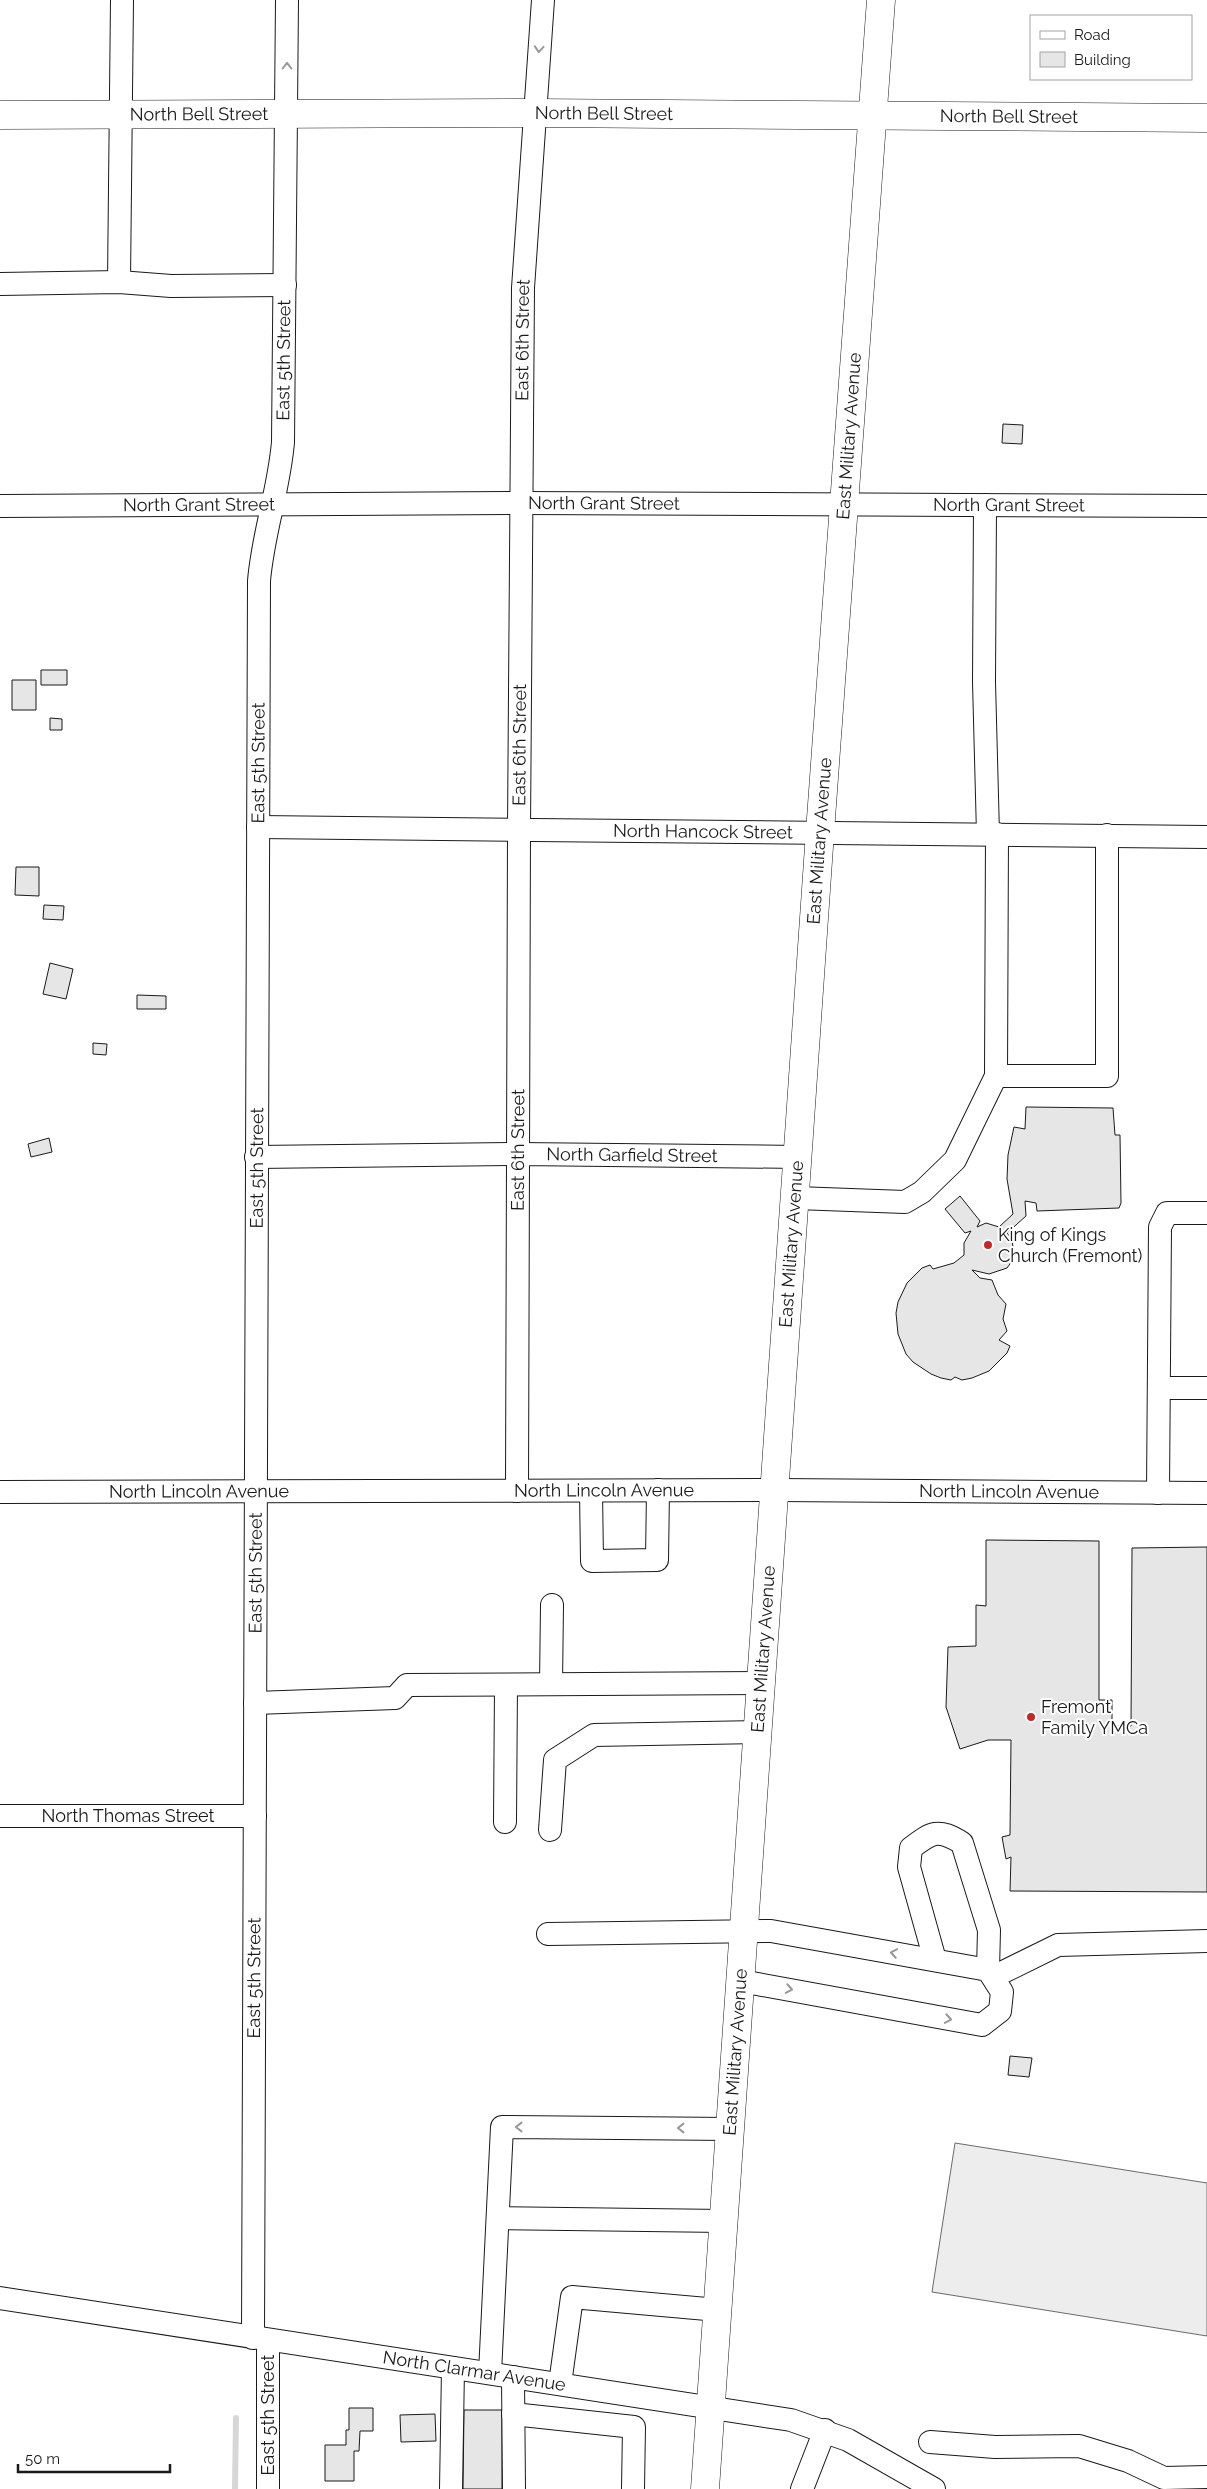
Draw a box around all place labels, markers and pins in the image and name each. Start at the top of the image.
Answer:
place label: King of Kings Church (Fremont) [998,1224,1143,1266]
marker: King of Kings Church (Fremont) [982,1239,994,1251]
place label: Fremont Family YMCa [1041,1696,1148,1738]
marker: Fremont Family YMCa [1025,1711,1037,1723]

